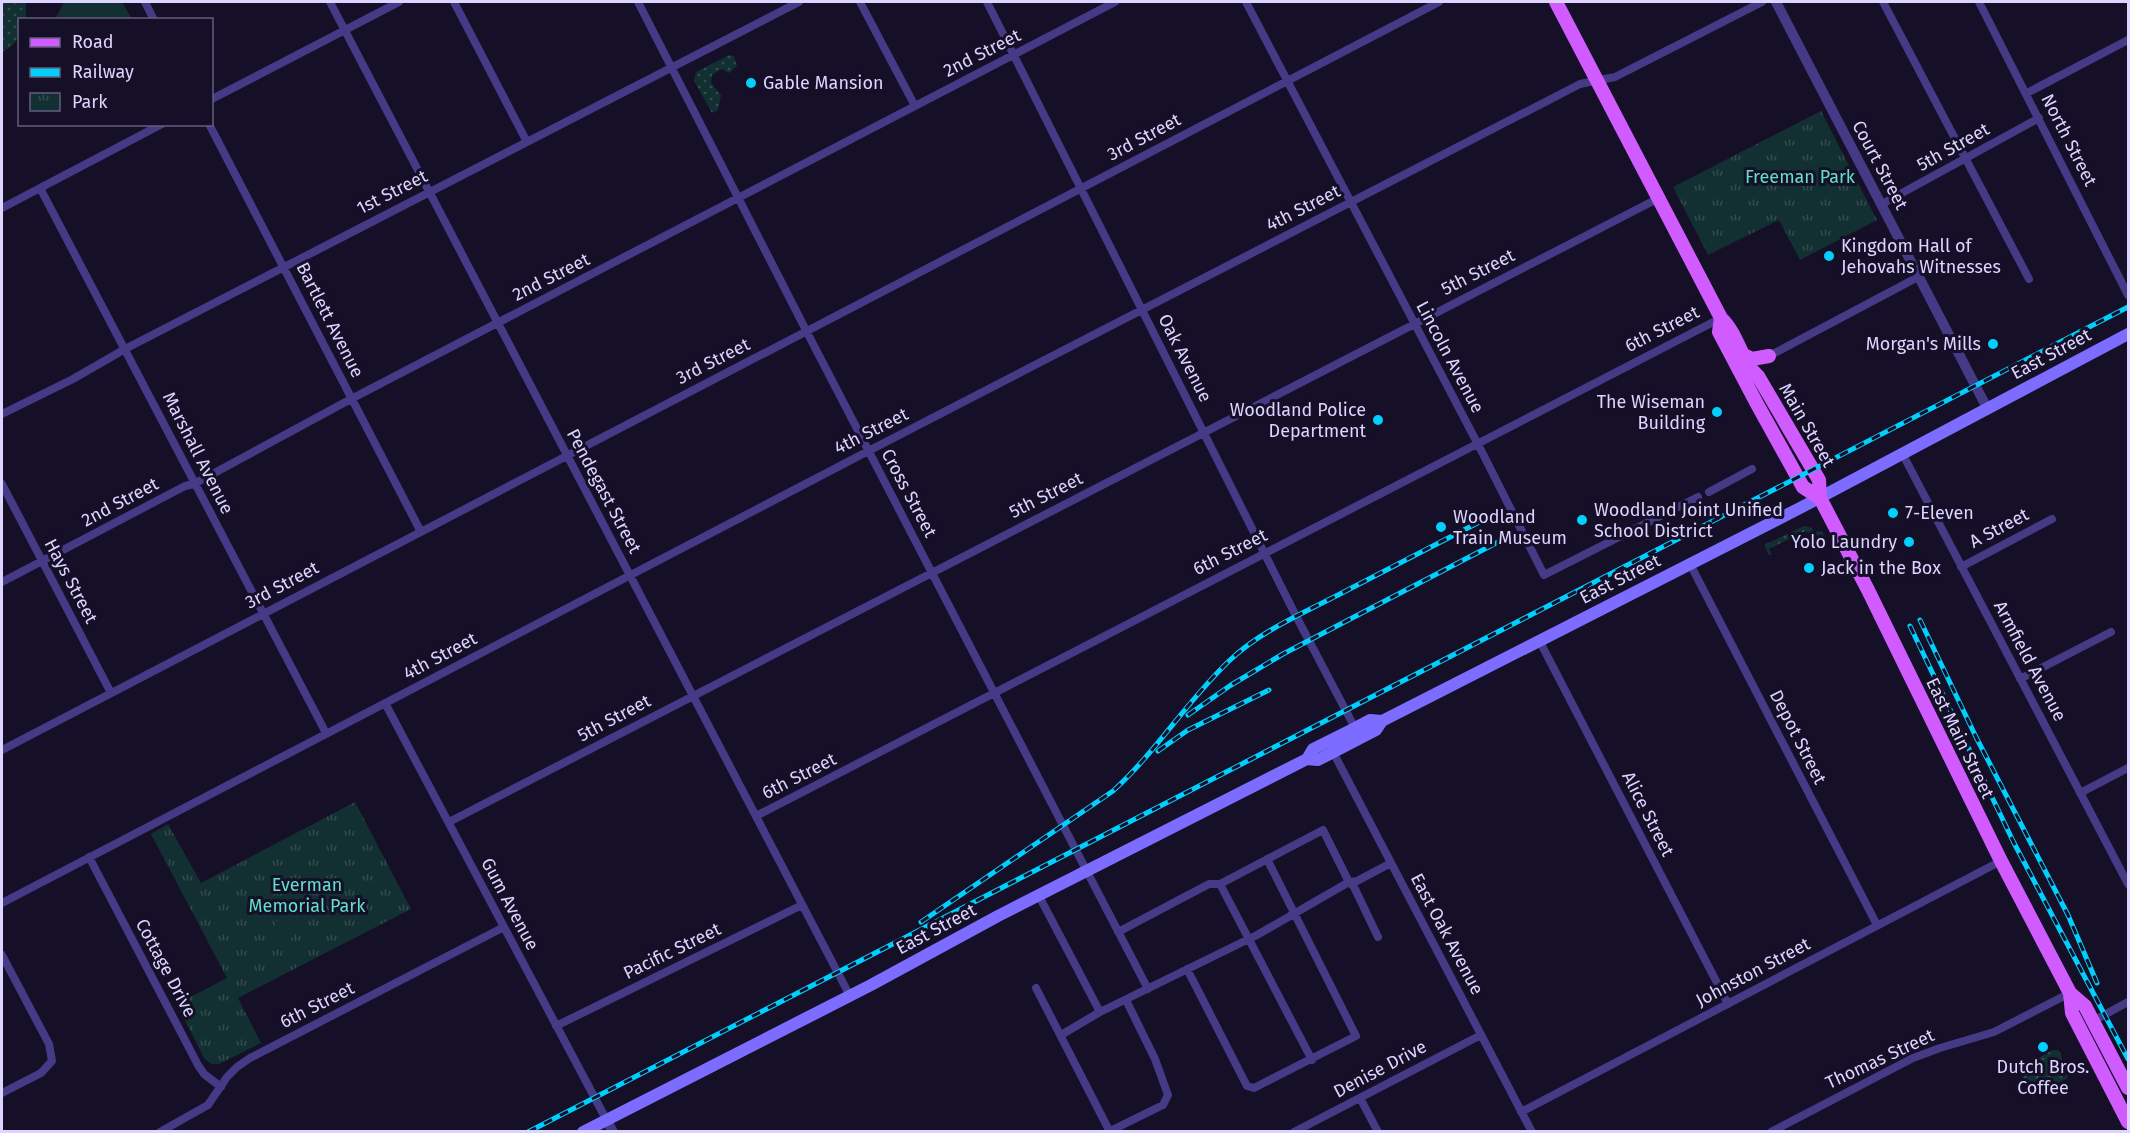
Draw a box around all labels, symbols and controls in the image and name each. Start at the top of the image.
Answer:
legend [18,18,213,126]
street label: 2nd Street [940,24,1025,82]
text: Road [72,31,114,53]
text: Railway [72,61,134,83]
place label: Gable Mansion [763,72,884,94]
marker: Gable Mansion [744,76,758,90]
street label: North Street [2036,90,2102,190]
text: Park [72,91,108,113]
street label: 3rd Street [1104,108,1185,165]
street label: Court Street [1847,117,1913,214]
street label: 5th Street [1913,118,1994,176]
street label: 1st Street [353,165,431,219]
park label: Freeman Park [1745,166,1856,188]
street label: 4th Street [1262,180,1344,236]
place label: Kingdom Hall of Jehovahs Witnesses [1841,235,2001,278]
street label: 5th Street [1438,244,1519,300]
street label: 2nd Street [509,248,594,306]
marker: Kingdom Hall of Jehovahs Witnesses [1822,249,1836,263]
street label: Bartlett Avenue [291,259,369,381]
street label: Lincoln Avenue [1411,297,1489,417]
street label: 6th Street [1621,301,1703,357]
street label: Oak Avenue [1153,310,1217,406]
street label: East Street [2007,324,2095,384]
street label: 3rd Street [672,333,754,389]
place label: Morgan's Mills [1866,333,1981,355]
marker: Morgan's Mills [1986,337,2000,351]
street label: Main Street [1774,379,1840,471]
street label: Marshall Avenue [158,388,238,518]
place label: The Wiseman Building [1597,391,1706,434]
place label: Woodland Police Department [1230,399,1366,442]
street label: 4th Street [830,403,912,459]
marker: The Wiseman Building [1710,405,1724,419]
marker: Woodland Police Department [1371,413,1385,427]
street label: Pendegast Street [562,425,646,558]
street label: Cross Street [877,445,942,541]
street label: 5th Street [1006,467,1087,523]
street label: 2nd Street [78,472,163,531]
place label: Woodland Joint Unified School District [1594,499,1783,542]
place label: 7-Eleven [1905,502,1974,524]
street label: A Street [1966,503,2033,553]
place label: Woodland Train Museum [1453,506,1567,549]
marker: 7-Eleven [1886,506,1900,520]
marker: Woodland Joint Unified School District [1575,513,1589,527]
marker: Woodland Train Museum [1434,520,1448,534]
street label: 6th Street [1189,524,1271,580]
place label: Yolo Laundry [1791,531,1897,553]
street label: Hays Street [40,535,103,627]
marker: Yolo Laundry [1902,535,1916,549]
street label: East Street [1576,549,1664,609]
street label: 3rd Street [242,556,323,613]
place label: Jack in the Box [1821,557,1941,579]
marker: Jack in the Box [1802,561,1816,575]
street label: Armfield Avenue [1989,597,2071,725]
street label: 4th Street [399,627,481,685]
street label: East Main Street [1921,674,1999,802]
street label: Depot Street [1765,686,1831,788]
street label: 5th Street [574,689,655,746]
street label: 6th Street [758,748,840,804]
street label: Alice Street [1617,768,1679,861]
street label: Gum Avenue [476,854,544,954]
street label: East Oak Avenue [1406,869,1488,999]
park label: Everman Memorial Park [249,874,366,917]
street label: East Street [892,899,980,959]
street label: Cottage Drive [131,915,201,1021]
street label: Pacific Street [620,918,725,984]
street label: Johnston Street [1692,932,1814,1011]
street label: 6th Street [276,977,358,1033]
street label: Thomas Street [1822,1024,1938,1094]
street label: Denise Drive [1330,1035,1430,1103]
marker: Dutch Bros. Coffee [2036,1040,2050,1054]
place label: Dutch Bros. Coffee [1997,1056,2089,1099]

